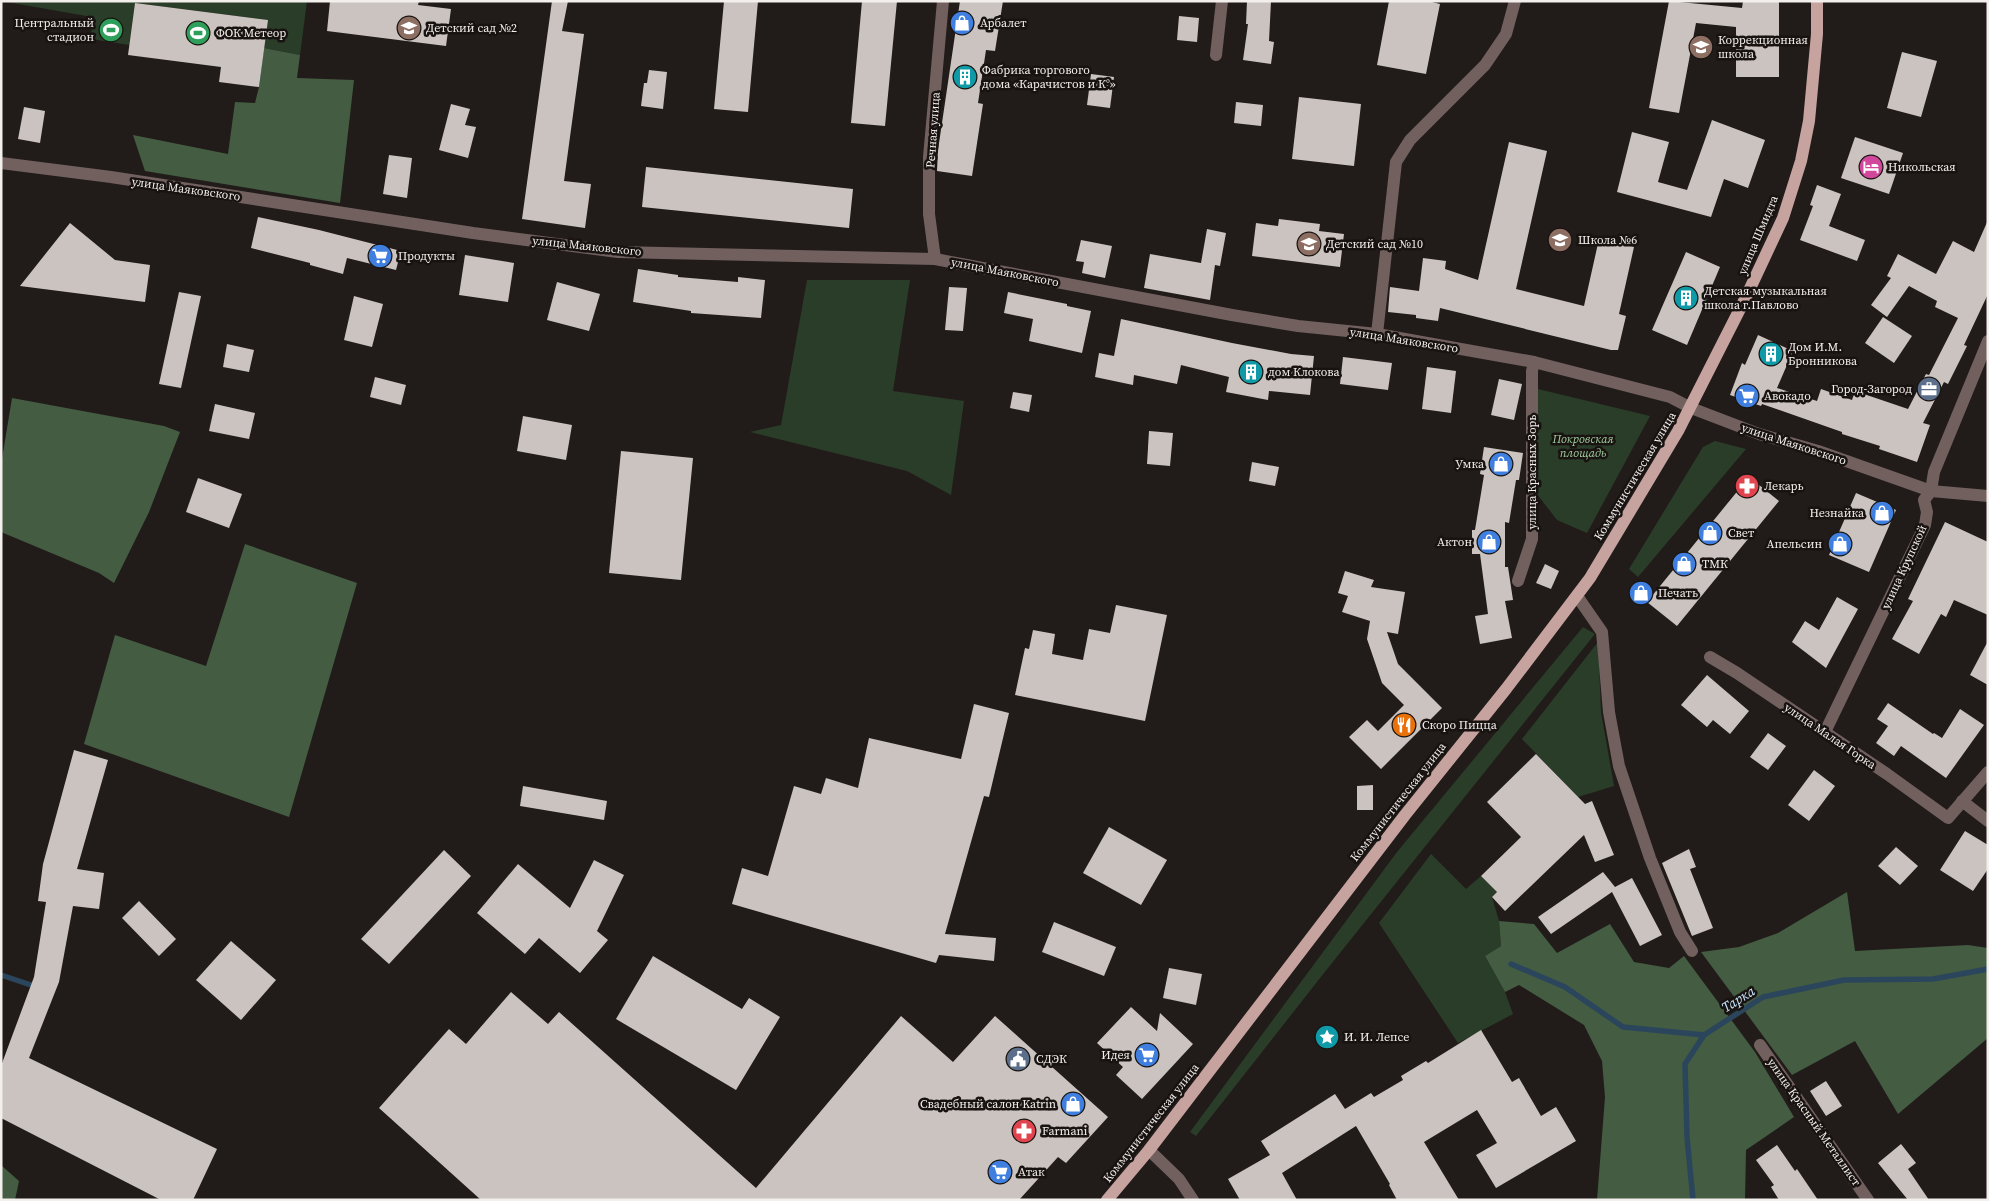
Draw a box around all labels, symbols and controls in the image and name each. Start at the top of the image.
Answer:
shop icon: Арбалет [949,10,975,36]
place label: Центральный стадион [15,15,94,45]
school or university icon: Детский сад №2 [396,15,422,41]
place label: Арбалет [980,15,1027,31]
sports icon: Центральный стадион [98,17,124,43]
sports icon: ФОК Метеор [185,20,211,46]
place label: Детский сад №2 [426,20,517,36]
place label: ФОК Метеор [216,25,286,41]
place label: Коррекционная школа [1718,32,1808,62]
school or university icon: Коррекционная школа [1688,34,1714,60]
place label: Фабрика торгового дома «Карачистов и К°» [982,62,1116,92]
building icon: Фабрика торгового дома «Карачистов и К°» [952,64,978,90]
street label: Речная улица [922,91,944,169]
hotel icon: Никольская [1858,154,1884,180]
place label: Никольская [1888,159,1956,175]
street label: улица Маяковского [131,173,242,205]
street label: улица Шмидта [1734,192,1782,277]
school or university icon: Школа №6 [1547,227,1573,253]
school or university icon: Детский сад №10 [1296,231,1322,257]
street label: улица Маяковского [532,232,643,260]
place label: Школа №6 [1578,232,1637,248]
place label: Детский сад №10 [1326,236,1423,252]
supermarket icon: Продукты [367,243,393,269]
place label: Продукты [398,248,455,264]
street label: улица Маяковского [950,254,1061,290]
place label: Детская музыкальная школа г.Павлово [1704,283,1827,313]
building icon: Детская музыкальная школа г.Павлово [1673,285,1699,311]
street label: улица Маяковского [1349,324,1460,357]
place label: Дом И.М. Бронникова [1788,339,1858,369]
building icon: Дом И.М. Бронникова [1758,341,1784,367]
building icon: дом Клокова [1238,359,1264,385]
place label: дом Клокова [1268,364,1341,380]
office icon: Город-Загород [1916,376,1942,402]
place label: Город-Загород [1831,381,1912,397]
supermarket icon: Авокадо [1734,383,1760,409]
place label: Авокадо [1764,388,1811,404]
street label: Коммунистическая улица [1590,408,1680,543]
street label: улица Красных Зорь [1524,415,1540,529]
street label: улица Маяковского [1739,419,1849,469]
park label: Покровская площадь [1551,431,1614,461]
shop icon: Умка [1488,451,1514,477]
place label: Умка [1455,456,1485,472]
pharmacy icon: Лекарь [1734,473,1760,499]
place label: Лекарь [1764,478,1804,494]
shop icon: Незнайка [1869,500,1895,526]
place label: Незнайка [1810,505,1865,521]
shop icon: Свет [1697,520,1723,546]
street label: улица Крупской [1878,522,1931,612]
place label: Свет [1728,525,1755,541]
shop icon: Актон [1476,529,1502,555]
shop icon: Апельсин [1827,531,1853,557]
place label: Актон [1437,534,1472,550]
place label: Апельсин [1767,536,1822,552]
shop icon: ТМК [1671,551,1697,577]
place label: ТМК [1702,556,1728,572]
shop icon: Печать [1628,580,1654,606]
place label: Печать [1658,585,1698,601]
street label: улица Малая Горка [1781,699,1880,773]
restaurant icon: Скоро Пицца [1391,712,1417,738]
place label: Скоро Пицца [1422,717,1498,733]
street label: Коммунистическая улица [1346,738,1450,865]
water label: Тарка [1717,981,1759,1017]
place icon: И. И. Лепсе [1314,1024,1340,1050]
place label: И. И. Лепсе [1344,1029,1410,1045]
supermarket icon: Идея [1134,1042,1160,1068]
public building icon: СДЭК [1005,1046,1031,1072]
place label: Идея [1101,1047,1130,1063]
place label: СДЭК [1036,1051,1067,1067]
street label: улица Красный Металлист [1764,1055,1865,1190]
street label: Коммунистическая улица [1099,1059,1203,1186]
shop icon: Свадебный салон Katrin [1060,1091,1086,1117]
place label: Свадебный салон Katrin [920,1096,1056,1112]
pharmacy icon: Farmani [1011,1118,1037,1144]
place label: Farmani [1042,1123,1088,1139]
supermarket icon: Атак [987,1159,1013,1185]
place label: Атак [1018,1164,1045,1180]

